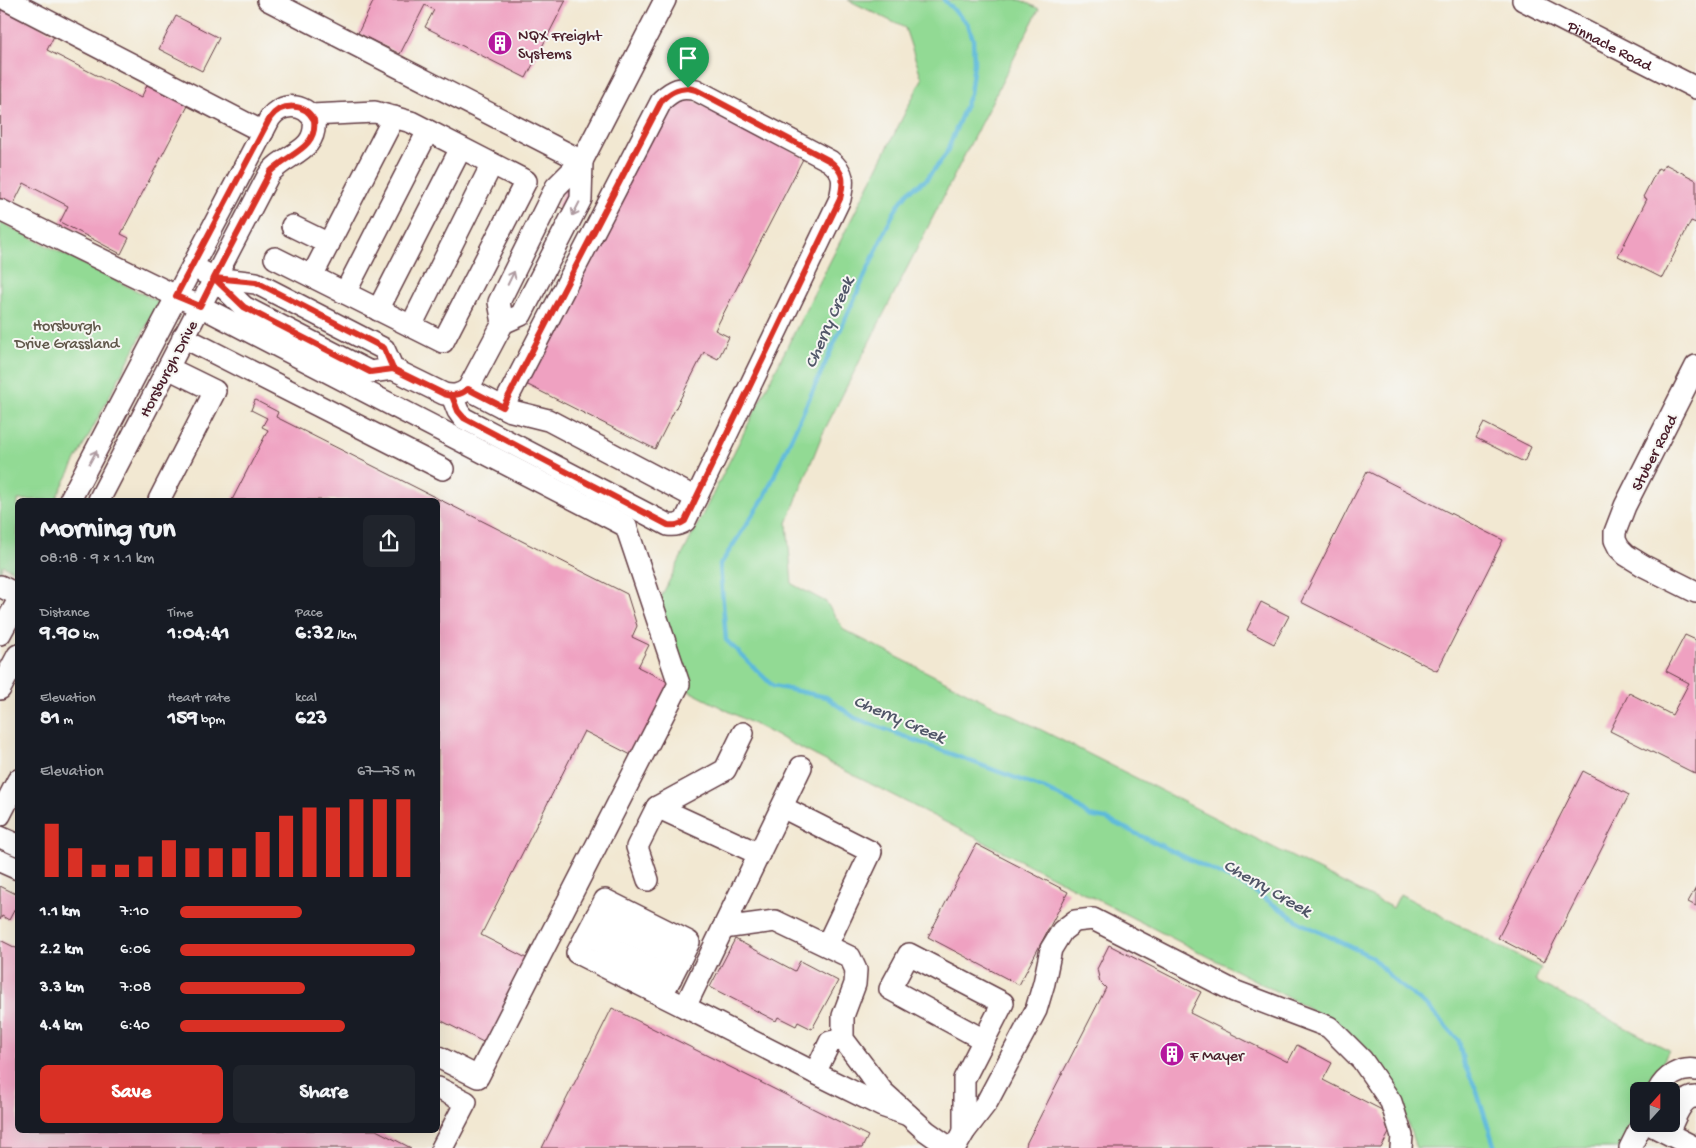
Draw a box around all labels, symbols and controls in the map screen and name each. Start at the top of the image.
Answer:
street label: Pinnacle Road [1562,18,1656,78]
place label: NQX Freight Systems [518,28,603,65]
building icon: NQX Freight Systems [487,30,513,56]
pin [667,37,709,88]
icon: arrive [674,44,702,72]
one-way arrow [571,201,581,216]
one-way arrow [506,270,516,285]
water label: Cherry Creek [801,272,860,372]
street label: Horsburgh Drive [137,317,204,421]
park label: Horsburgh Drive Grassland [14,318,121,355]
street label: Stuber Road [1629,411,1684,495]
one-way arrow [89,450,98,465]
text: Morning run [40,514,175,547]
button: share [363,515,415,567]
text: 08:18 · 9 × 1.1 km [40,550,154,569]
text: Distance [40,605,89,622]
text: Time [168,605,193,622]
text: Pace [295,605,323,622]
text: 9.90 [40,622,80,647]
text: 1:04:41 [168,622,230,647]
text: 6:32 [295,622,334,647]
text: km [80,627,99,644]
text: /km [334,627,357,644]
text: Elevation [40,690,96,707]
text: Heart rate [168,690,230,707]
text: kcal [295,690,317,707]
water label: Cherry Creek [850,692,950,750]
text: 81 [40,707,60,732]
text: 159 [168,707,198,732]
text: 623 [295,707,327,732]
text: m [60,712,73,729]
text: bpm [198,712,225,729]
text: Elevation [40,763,104,782]
text: 67–75 m [357,763,415,782]
water label: Cherry Creek [1219,856,1316,924]
text: 1.1 km [40,903,80,922]
text: 7:10 [120,903,149,922]
text: 2.2 km [40,941,83,960]
text: 6:06 [120,941,150,960]
text: 3.3 km [40,979,84,998]
text: 7:08 [120,979,151,998]
text: 4.4 km [40,1017,82,1036]
text: 6:40 [120,1017,150,1036]
building icon: F Mayer [1159,1041,1185,1067]
place label: F Mayer [1189,1048,1245,1067]
button: Save [40,1065,223,1123]
button: Share [233,1065,415,1123]
north arrow [1630,1082,1680,1132]
map controls [1630,1082,1680,1132]

